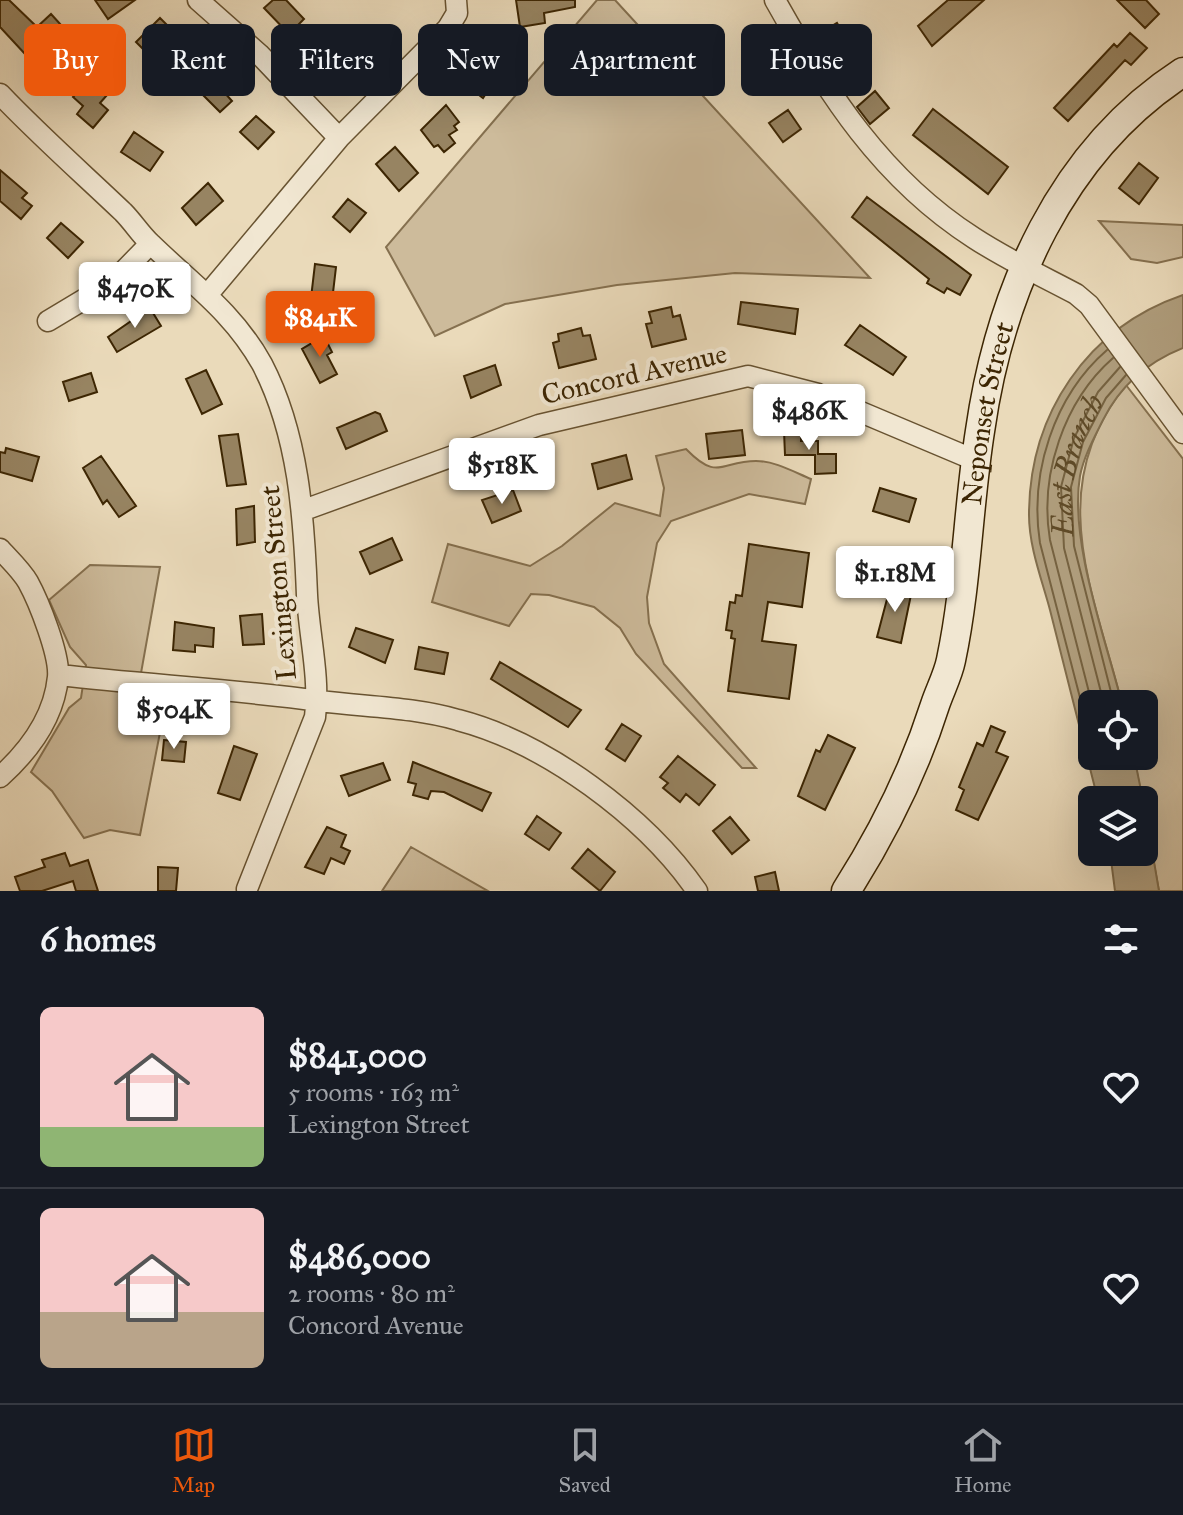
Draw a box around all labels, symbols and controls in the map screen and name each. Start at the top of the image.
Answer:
chip: Buy [24,24,126,96]
chip: Rent [142,24,255,96]
chip: Filters [271,24,402,96]
chip: New [418,24,528,96]
chip: Apartment [544,24,725,96]
chip: House [741,24,872,96]
pin: $470K [79,262,191,330]
text: $470K [97,272,173,304]
pin: $841K [264,291,376,359]
text: $841K [284,301,356,333]
street label: Neponset Street [954,317,1021,507]
street label: Concord Avenue [538,336,730,412]
pin: $486K [753,384,865,452]
water label: East Branch [1043,388,1112,539]
text: $486K [771,394,847,426]
pin: $518K [446,438,558,506]
text: $518K [467,448,537,480]
street label: Lexington Street [252,484,304,682]
pin: $1.18M [830,546,960,614]
text: $1.18M [854,556,936,588]
pin: $504K [118,683,230,751]
map controls [1078,690,1158,866]
button: locate [1078,690,1158,770]
text: $504K [136,693,212,725]
button: layers [1078,786,1158,866]
icon: filters [1099,917,1143,961]
text: 6 homes [40,919,156,960]
text: $841,000 [288,1035,427,1076]
icon: home [104,1039,200,1135]
icon: heart [1099,1065,1143,1109]
text: 5 rooms · 163 m² [288,1076,459,1108]
text: Lexington Street [288,1108,470,1140]
text: $486,000 [288,1236,431,1277]
icon: home [104,1240,200,1336]
icon: heart [1099,1266,1143,1310]
text: 2 rooms · 80 m² [288,1277,455,1309]
text: Concord Avenue [288,1309,464,1341]
tab: Map [172,1423,216,1498]
tab: Saved [559,1423,611,1498]
tab: Home [954,1423,1011,1498]

